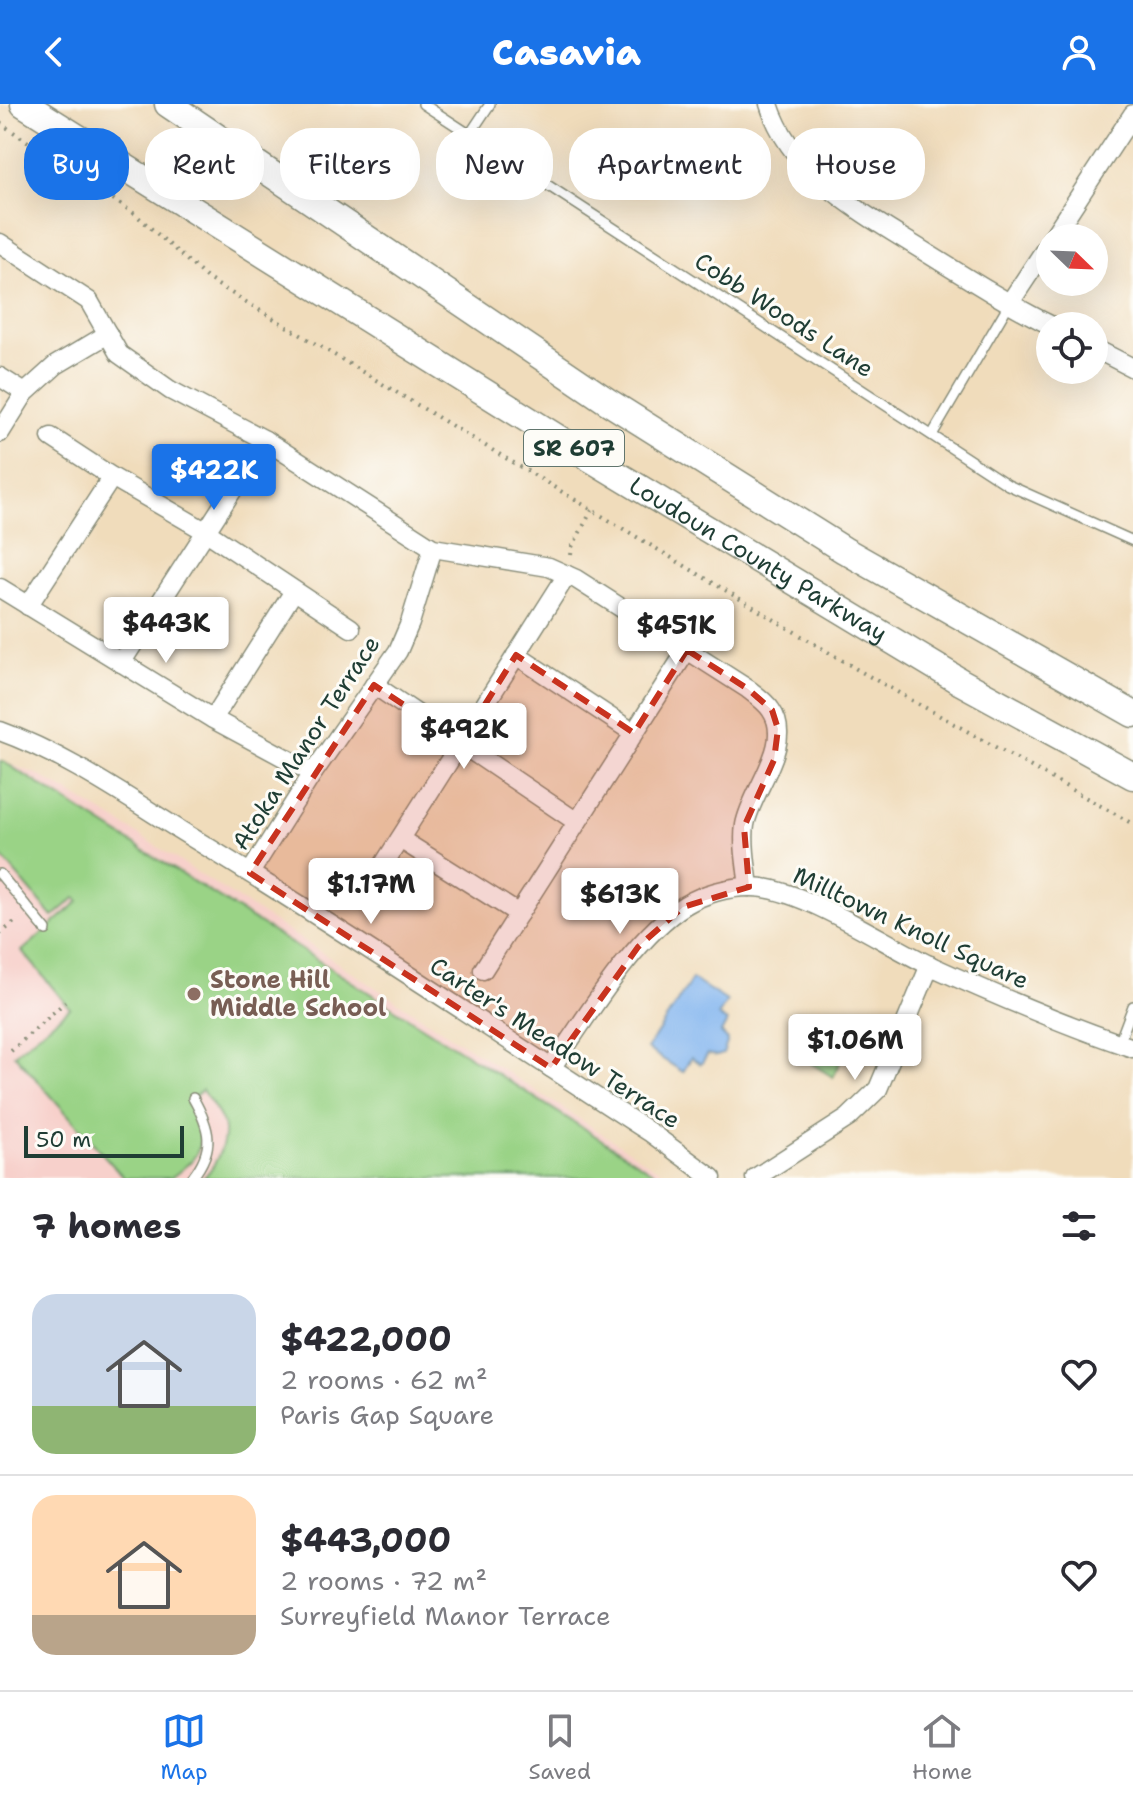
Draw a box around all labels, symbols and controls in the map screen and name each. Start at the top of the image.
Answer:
text: Casavia [492,28,641,77]
icon: back [32,30,76,74]
icon: person [1057,30,1101,74]
chip: Buy [24,128,129,200]
chip: Rent [145,128,264,200]
chip: Filters [280,128,420,200]
chip: New [436,128,553,200]
chip: Apartment [569,128,771,200]
chip: House [787,128,925,200]
north arrow [1036,224,1108,296]
map controls [1036,224,1108,384]
street label: Cobb Woods Lane [688,245,880,385]
button: locate [1036,312,1108,384]
road number: SR 607 [524,430,624,466]
pin: $422K [158,444,270,512]
text: $422K [170,452,258,487]
street label: Loudoun County Parkway [623,469,893,650]
pin: $443K [110,597,222,665]
pin: $451K [620,599,732,667]
text: $443K [122,605,210,640]
text: $451K [636,607,716,642]
street label: Atoka Manor Terrace [225,630,387,856]
pin: $492K [408,703,520,771]
text: $492K [420,711,508,746]
pin: $1.17M [306,858,436,926]
street label: Milltown Knoll Square [788,859,1034,997]
text: $1.17M [327,866,415,901]
pin: $613K [564,868,676,936]
text: $613K [579,876,661,911]
street label: Carter's Meadow Terrace [424,950,686,1136]
place label: Stone Hill Middle School [210,964,386,1024]
marker: Stone Hill Middle School [185,985,203,1003]
pin: $1.06M [790,1014,920,1082]
text: $1.06M [806,1022,904,1057]
scale bar [24,1122,184,1158]
text: 50 m [36,1125,91,1154]
text: 7 homes [32,1203,181,1249]
icon: filters [1057,1204,1101,1248]
text: $422,000 [280,1316,452,1362]
icon: home [96,1326,192,1422]
icon: heart [1057,1352,1101,1396]
text: 2 rooms · 62 m² [280,1362,488,1397]
text: Paris Gap Square [280,1397,494,1432]
text: $443,000 [280,1517,451,1563]
icon: home [96,1527,192,1623]
icon: heart [1057,1553,1101,1597]
text: 2 rooms · 72 m² [280,1563,487,1598]
text: Surreyfield Manor Terrace [280,1598,611,1633]
tab: Map [160,1709,208,1786]
tab: Saved [529,1709,591,1786]
tab: Home [912,1709,973,1786]

